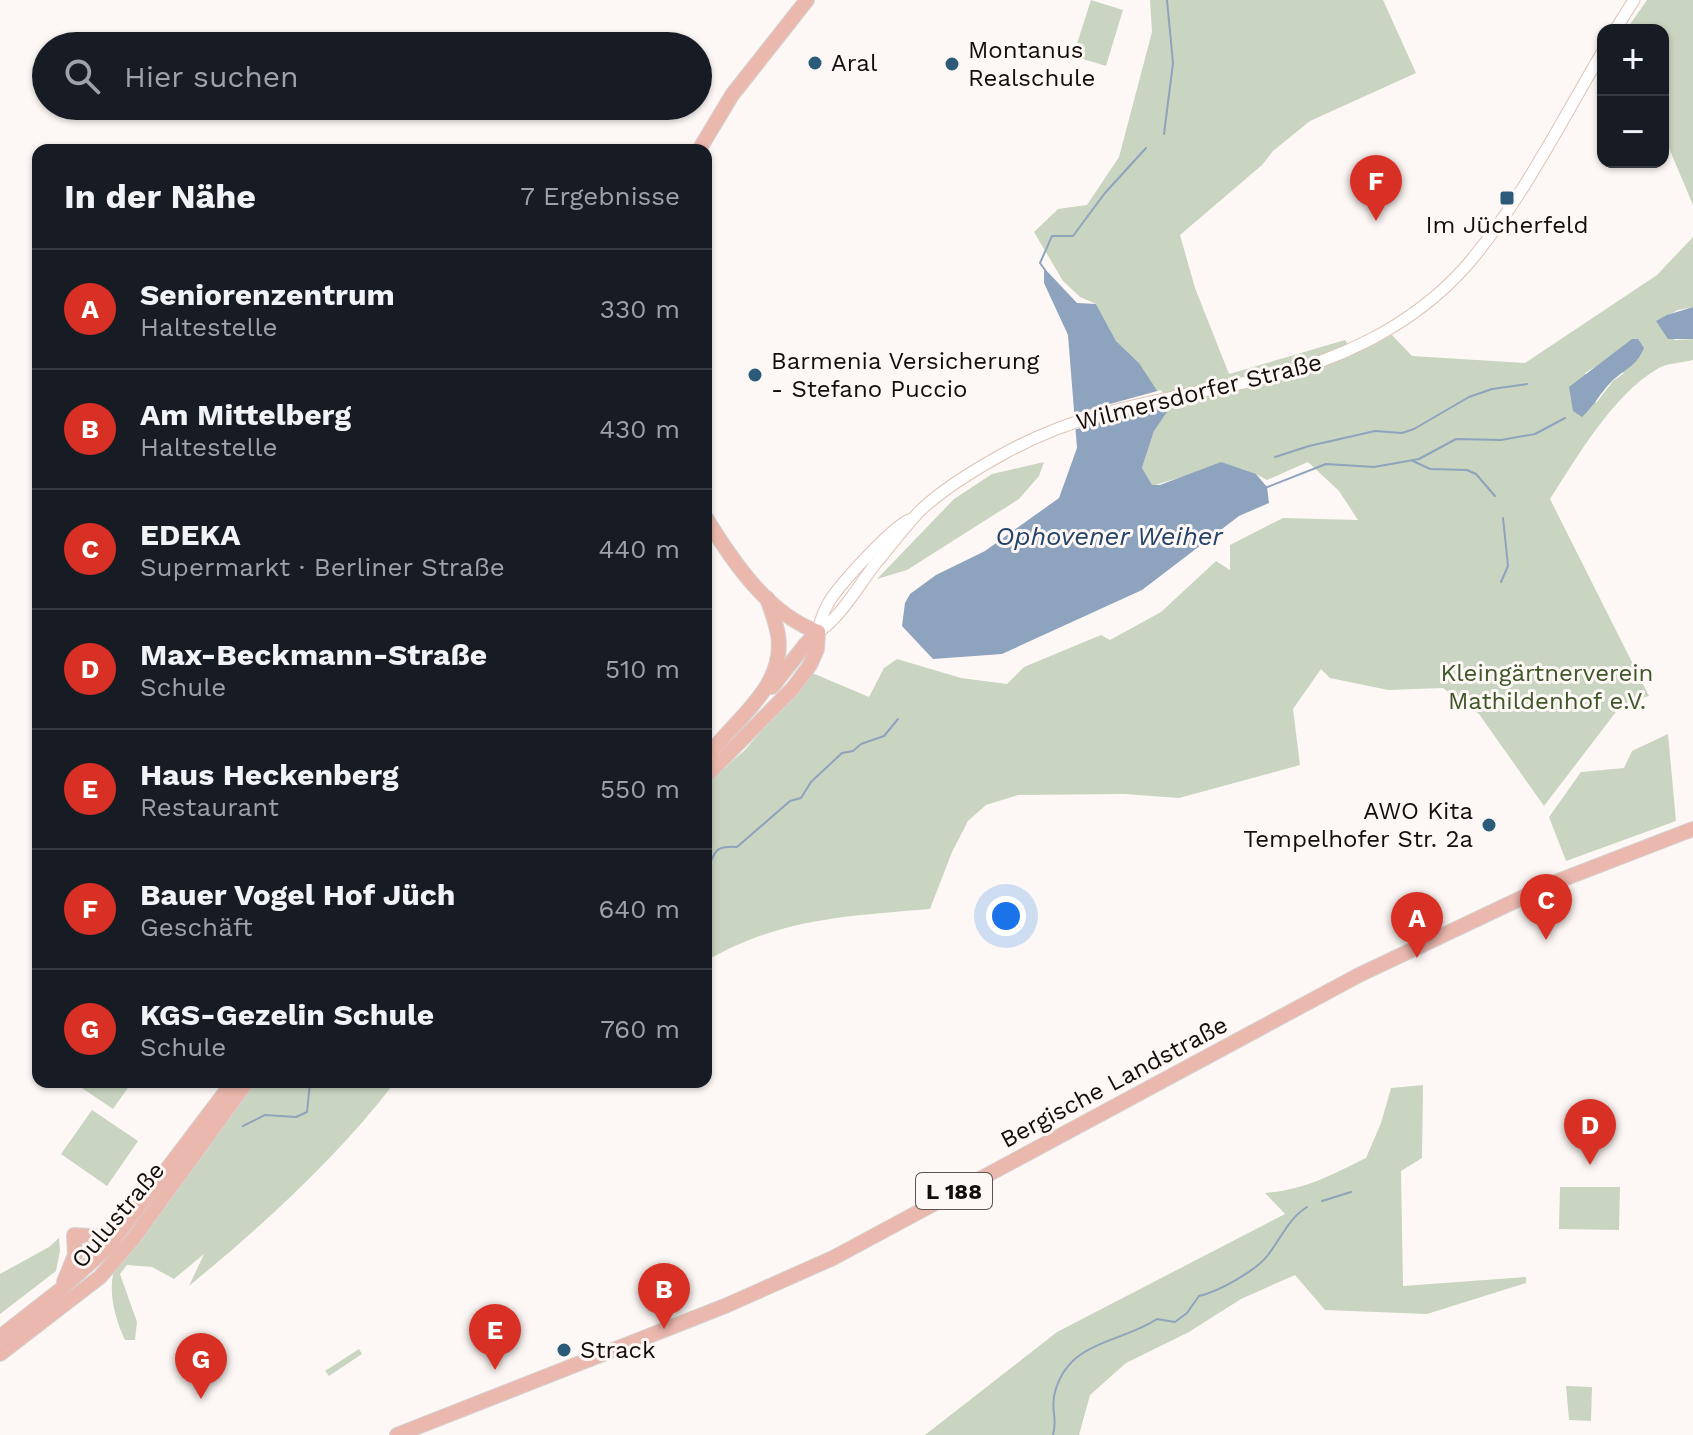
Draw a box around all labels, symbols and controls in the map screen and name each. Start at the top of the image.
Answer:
map controls [1597,24,1669,168]
button: + [1597,24,1669,96]
search box [32,32,712,120]
place label: Montanus Realschule [968,36,1095,92]
place label: Aral [831,49,878,77]
icon: search [60,54,104,98]
marker: Aral [806,54,824,72]
marker: Montanus Realschule [943,55,961,73]
text: Hier suchen [124,59,299,94]
button: − [1597,96,1669,168]
pin: F [1350,155,1402,221]
text: In der Nähe [64,176,256,216]
text: 7 Ergebnisse [520,181,680,211]
marker: Im Jücherfeld [1498,189,1516,207]
place label: Im Jücherfeld [1426,211,1588,239]
text: Seniorenzentrum [140,277,395,312]
text: A [81,294,99,324]
text: 330 m [600,294,680,324]
text: Haltestelle [140,312,278,342]
place label: Barmenia Versicherung - Stefano Puccio [771,347,1040,403]
street label: Wilmersdorfer Straße [1073,348,1325,436]
marker: Barmenia Versicherung - Stefano Puccio [746,366,764,384]
text: Am Mittelberg [140,397,351,432]
text: B [81,414,99,444]
text: 430 m [599,414,680,444]
text: Haltestelle [140,432,278,462]
text: EDEKA [140,517,241,552]
water label: Ophovener Weiher [995,521,1224,551]
text: C [81,534,99,564]
text: 440 m [598,534,680,564]
text: Supermarkt · Berliner Straße [140,552,505,582]
text: Max-Beckmann-Straße [140,637,487,672]
text: D [81,654,99,684]
text: 510 m [605,654,680,684]
park label: Kleingärtnerverein Mathildenhof e.V. [1441,659,1653,715]
text: Schule [140,672,226,702]
text: Haus Heckenberg [140,757,399,792]
text: E [82,774,98,804]
text: 550 m [600,774,680,804]
text: Restaurant [140,792,279,822]
place label: AWO Kita Tempelhofer Str. 2a [1243,797,1473,853]
marker: AWO Kita Tempelhofer Str. 2a [1480,816,1498,834]
pin: C [1520,874,1572,940]
text: Bauer Vogel Hof Jüch [140,877,455,912]
pin: A [1391,892,1443,958]
text: F [82,894,98,924]
text: 640 m [598,894,680,924]
your location [986,896,1026,936]
text: Geschäft [140,912,253,942]
text: KGS-Gezelin Schule [140,997,434,1032]
street label: Bergische Landstraße [996,1010,1232,1154]
text: G [81,1014,99,1044]
text: 760 m [600,1014,680,1044]
text: Schule [140,1032,226,1062]
pin: D [1564,1099,1616,1165]
street label: Oulustraße [66,1156,170,1274]
road number: L 188 [916,1173,992,1209]
pin: B [638,1263,690,1329]
pin: E [469,1304,521,1370]
pin: G [175,1333,227,1399]
place label: Strack [580,1336,656,1364]
marker: Strack [555,1341,573,1359]

